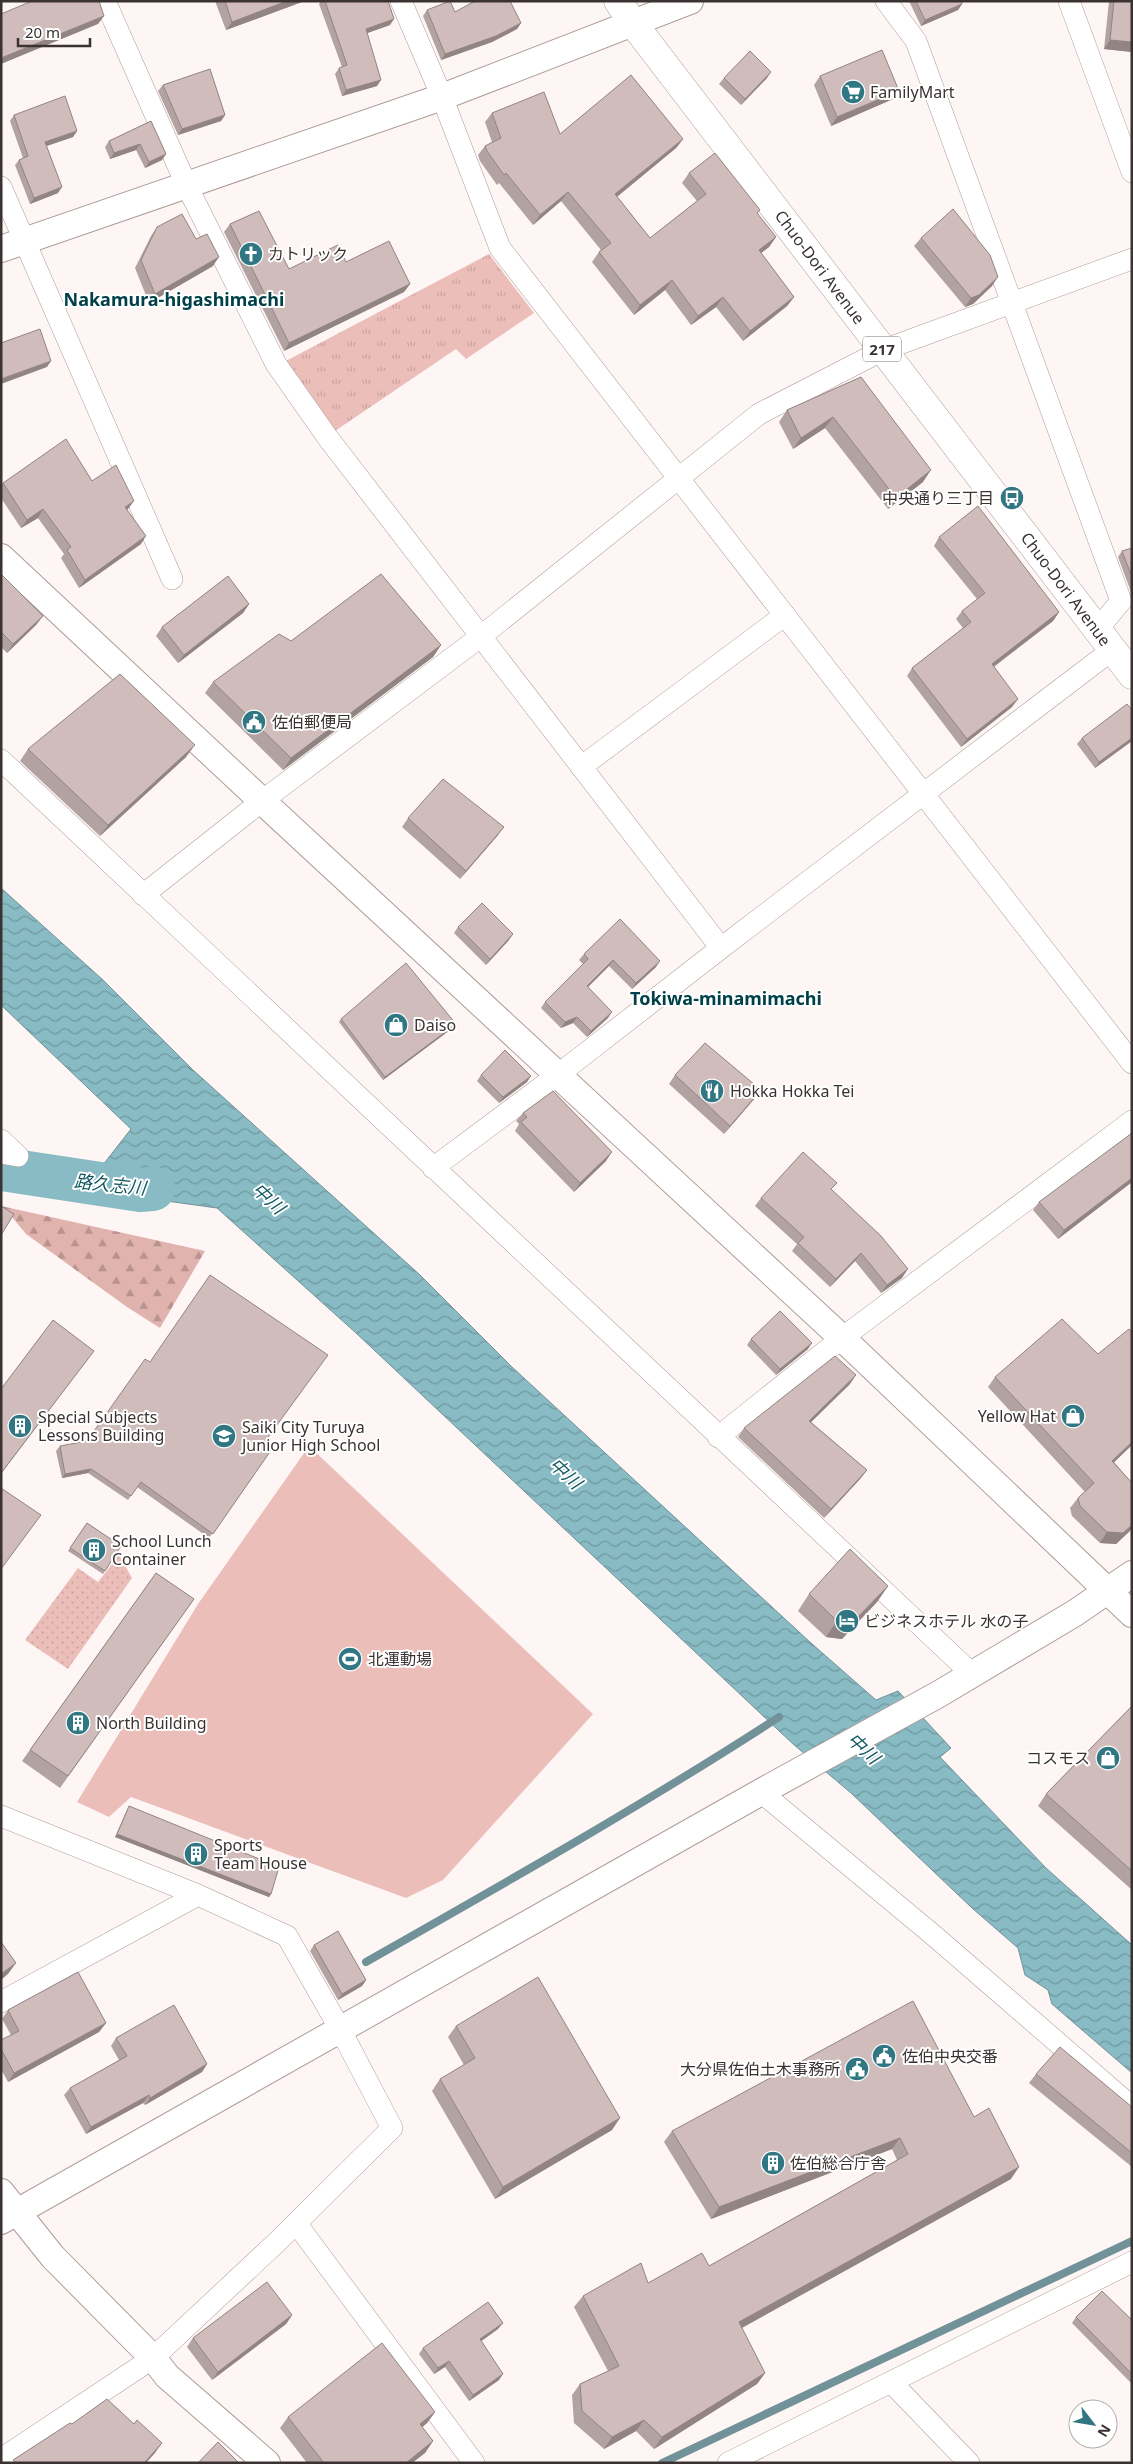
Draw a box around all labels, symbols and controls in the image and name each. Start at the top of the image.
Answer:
scale bar [18,15,90,47]
text: 20 m [25,22,60,42]
supermarket icon: FamilyMart [840,79,866,105]
place label: FamilyMart [870,81,955,103]
street label: Chuo-Dori Avenue [770,206,870,328]
church icon: カトリック [238,241,264,267]
place label: カトリック [268,243,348,265]
district label: Nakamura-higashimachi [64,287,284,311]
road number: 217 [863,336,901,362]
bus stop icon: 中央通り三丁目 [999,485,1025,511]
place label: 中央通り三丁目 [882,487,994,509]
street label: Chuo-Dori Avenue [1016,528,1116,650]
public building icon: 佐伯郵便局 [241,709,267,735]
place label: 佐伯郵便局 [272,711,352,733]
district label: Tokiwa-minamimachi [630,986,822,1010]
shop icon: Daiso [383,1012,409,1038]
place label: Daiso [414,1014,456,1036]
restaurant icon: Hokka Hokka Tei [699,1078,725,1104]
place label: Hokka Hokka Tei [730,1080,854,1102]
water label: 路久志川 [73,1168,149,1200]
water label: 中川 [248,1177,292,1220]
shop icon: Yellow Hat [1060,1403,1086,1429]
place label: Yellow Hat [978,1405,1056,1427]
place label: Special Subjects Lessons Building [38,1406,164,1446]
building icon: Special Subjects Lessons Building [7,1413,33,1439]
place label: Saiki City Turuya Junior High School [240,1416,380,1456]
school or university icon: Saiki City Turuya Junior High School [211,1423,237,1449]
water label: 中川 [545,1452,589,1495]
place label: School Lunch Container [112,1530,212,1570]
building icon: School Lunch Container [81,1537,107,1563]
hotel icon: ビジネスホテル 水の子 [834,1608,860,1634]
place label: ビジネスホテル 水の子 [864,1610,1028,1632]
sports icon: 北運動場 [337,1646,363,1672]
place label: 北運動場 [368,1648,432,1670]
building icon: North Building [65,1710,91,1736]
place label: North Building [96,1712,207,1734]
water label: 中川 [843,1727,887,1770]
shop icon: コスモス [1095,1745,1121,1771]
place label: コスモス [1026,1747,1090,1769]
place label: Sports Team House [214,1834,307,1874]
building icon: Sports Team House [183,1841,209,1867]
public building icon: 佐伯中央交番 [871,2043,897,2069]
place label: 佐伯中央交番 [902,2045,998,2067]
public building icon: 大分県佐伯土木事務所 [844,2056,870,2082]
place label: 大分県佐伯土木事務所 [680,2058,840,2080]
building icon: 佐伯総合庁舎 [760,2150,786,2176]
place label: 佐伯総合庁舎 [790,2152,886,2174]
north arrow [1068,2399,1118,2449]
text: N [1093,2421,1116,2441]

